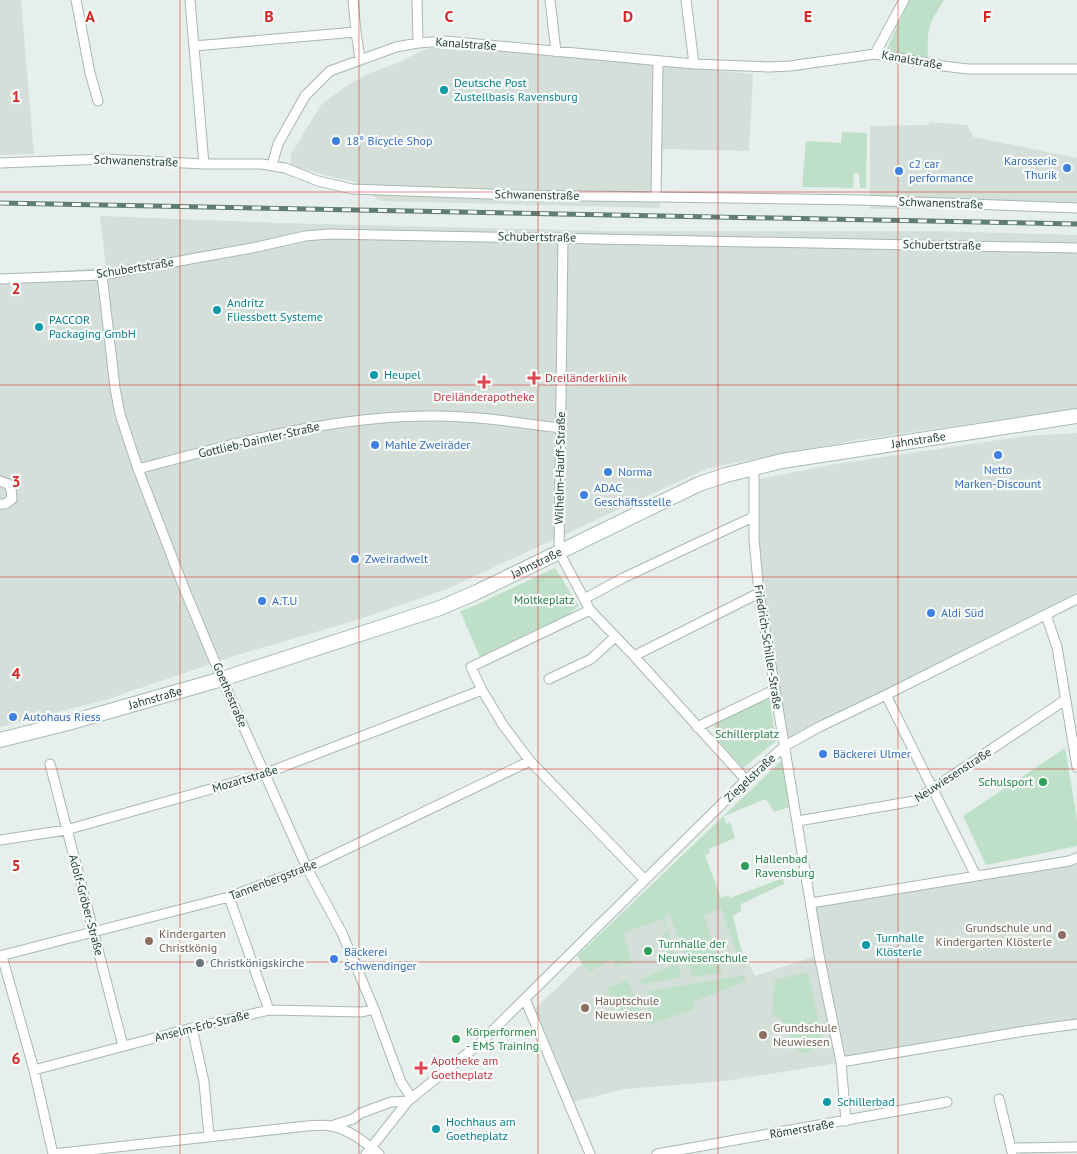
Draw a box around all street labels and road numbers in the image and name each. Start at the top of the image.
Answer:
street label: Kanalstraße [435,34,497,53]
street label: Kanalstraße [881,47,944,72]
street label: Schwanenstraße [93,152,179,169]
street label: Schwanenstraße [495,186,579,203]
street label: Schwanenstraße [898,194,984,211]
street label: Schubertstraße [498,228,576,245]
street label: Schubertstraße [903,236,981,253]
street label: Schubertstraße [95,254,175,281]
street label: Wilhelm-Hauff-Straße [551,411,568,525]
street label: Gottlieb-Daimler-Straße [197,418,321,461]
street label: Jahnstraße [889,428,947,451]
street label: Jahnstraße [507,544,564,582]
street label: Friedrich-Schiller-Straße [751,583,786,711]
street label: Goethestraße [210,660,251,729]
street label: Jahnstraße [126,683,184,713]
street label: Neuwiesenstraße [911,744,994,805]
street label: Ziegelstraße [721,750,778,805]
street label: Mozartstraße [210,761,280,796]
street label: Adolf-Gröber-Straße [66,853,107,957]
street label: Tannenbergstraße [227,856,319,903]
street label: Anselm-Erb-Straße [153,1006,251,1045]
street label: Römerstraße [768,1115,835,1142]

